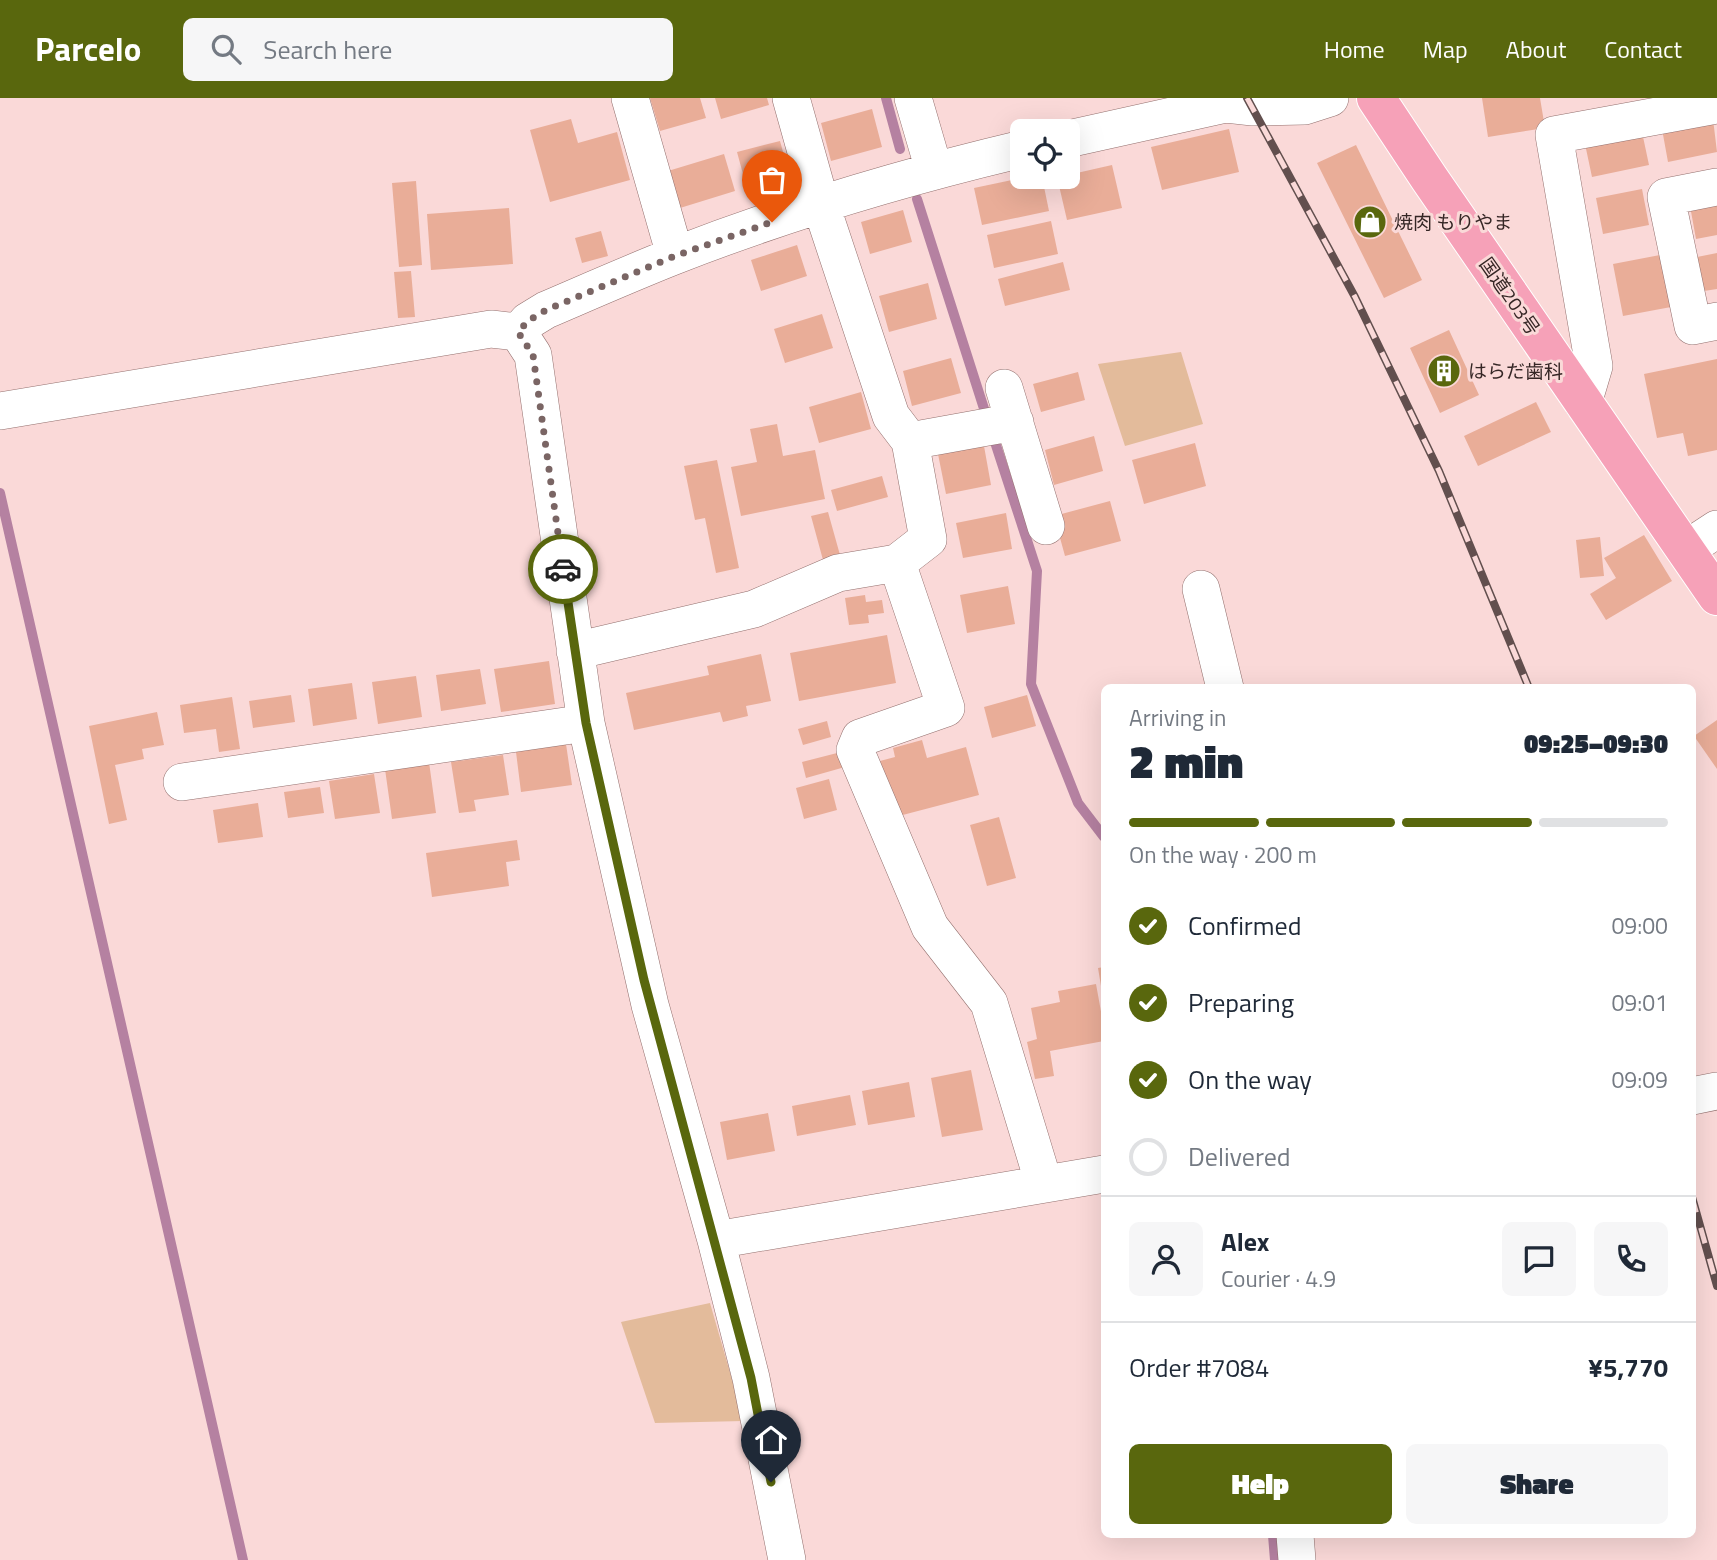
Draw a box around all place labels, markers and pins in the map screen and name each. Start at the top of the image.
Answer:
pin [742,150,802,222]
shop icon: 焼肉 もりやま [1351,203,1389,241]
place label: 焼肉 もりやま [1394,207,1512,236]
building icon: はらだ歯科 [1425,352,1463,390]
place label: はらだ歯科 [1468,356,1563,385]
pin [741,1410,801,1482]

